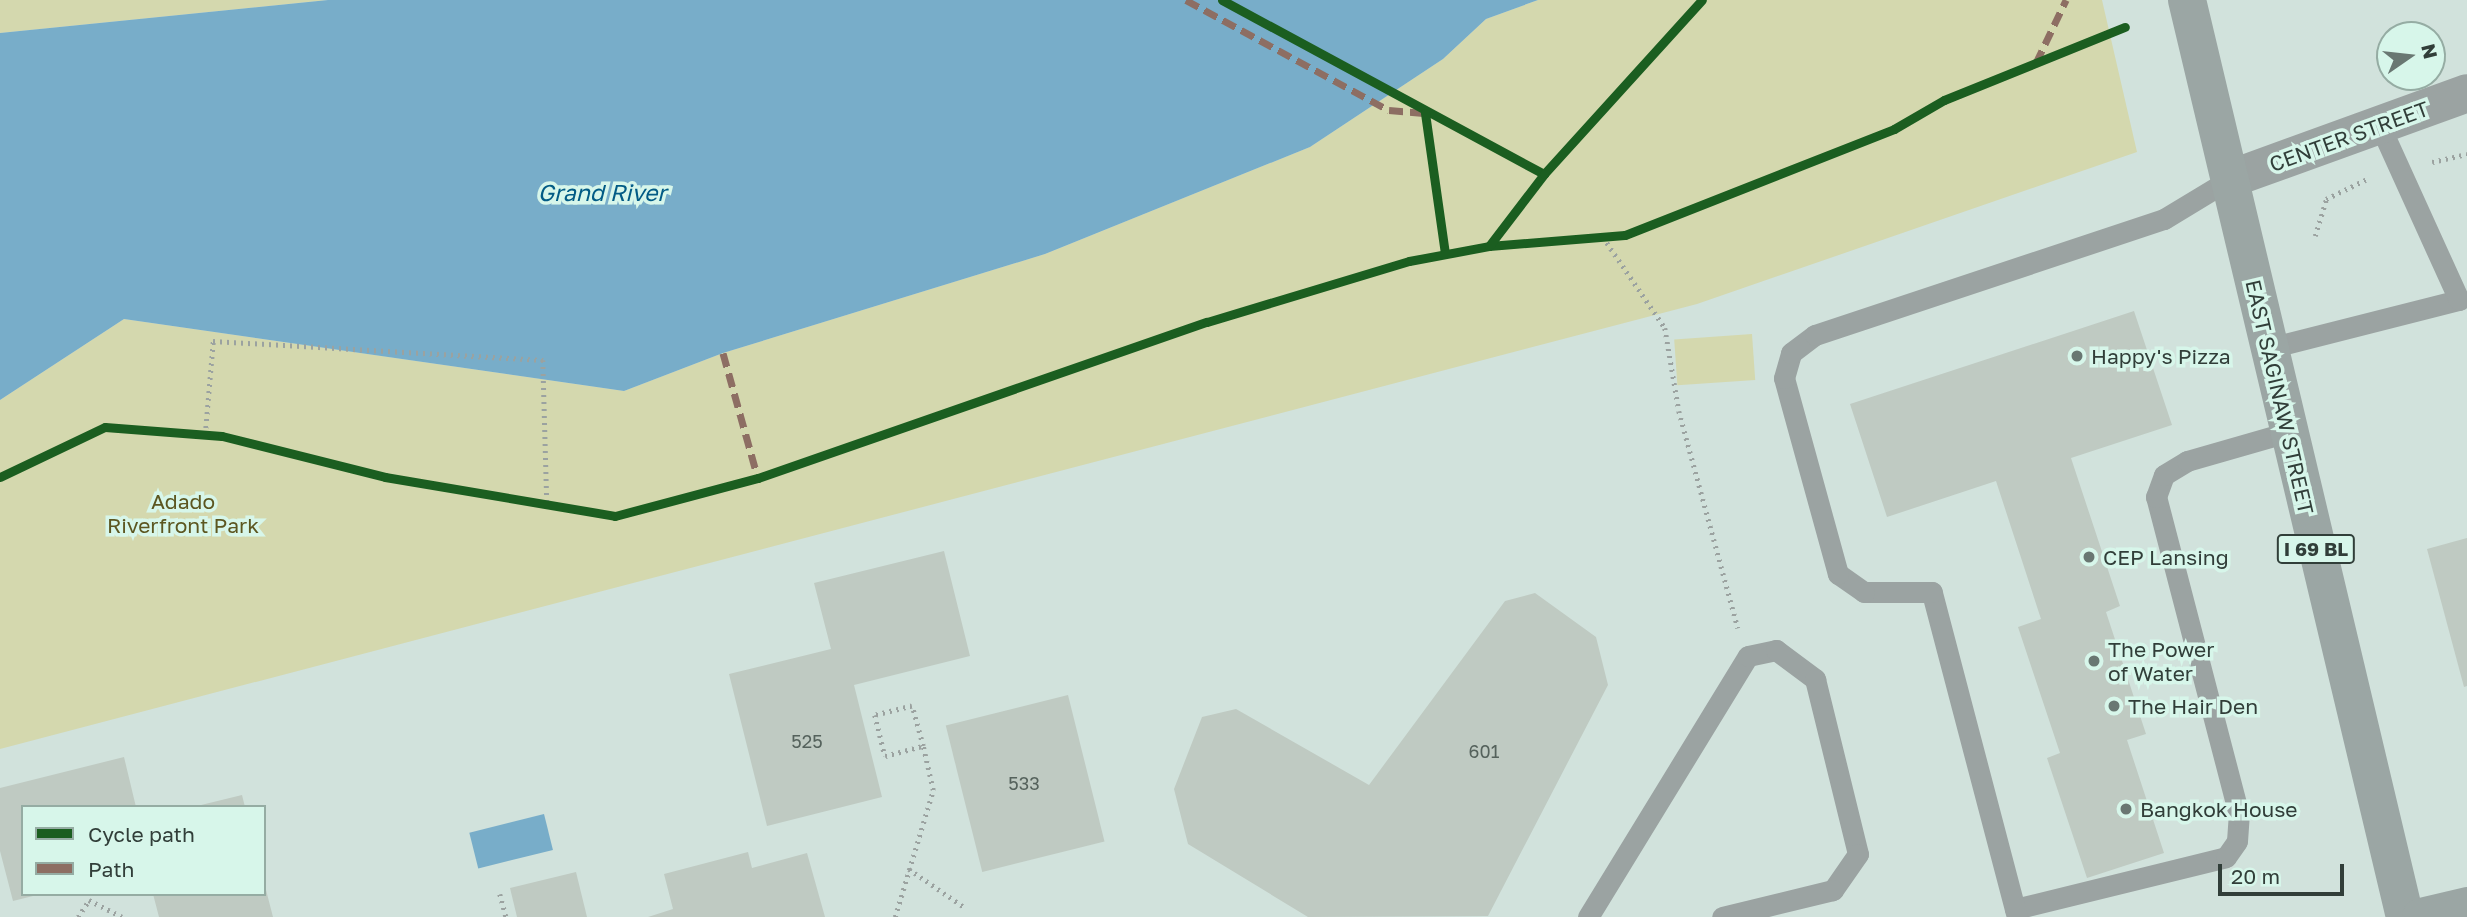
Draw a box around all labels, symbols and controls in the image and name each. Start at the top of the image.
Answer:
north arrow [2376,21,2446,91]
text: N [2417,41,2443,61]
street label: CENTER STREET [2266,95,2432,177]
water label: Grand River [538,178,666,206]
street label: EAST SAGINAW STREET [2241,277,2319,517]
place label: Happy's Pizza [2091,343,2231,369]
marker: Happy's Pizza [2069,348,2085,364]
park label: Adado Riverfront Park [107,488,259,538]
road number: I 69 BL [2276,534,2356,564]
place label: CEP Lansing [2103,544,2229,570]
marker: CEP Lansing [2081,549,2097,565]
place label: The Power of Water [2108,636,2214,686]
marker: The Power of Water [2086,653,2102,669]
place label: The Hair Den [2128,693,2258,719]
marker: The Hair Den [2106,698,2122,714]
house number: 525 [791,730,823,752]
house number: 601 [1469,740,1499,762]
house number: 533 [1008,772,1040,794]
place label: Bangkok House [2140,796,2297,822]
marker: Bangkok House [2118,801,2134,817]
legend [21,805,266,896]
text: Cycle path [88,821,195,847]
scale bar [2222,850,2348,894]
text: Path [88,856,135,882]
text: 20 m [2231,863,2280,889]

